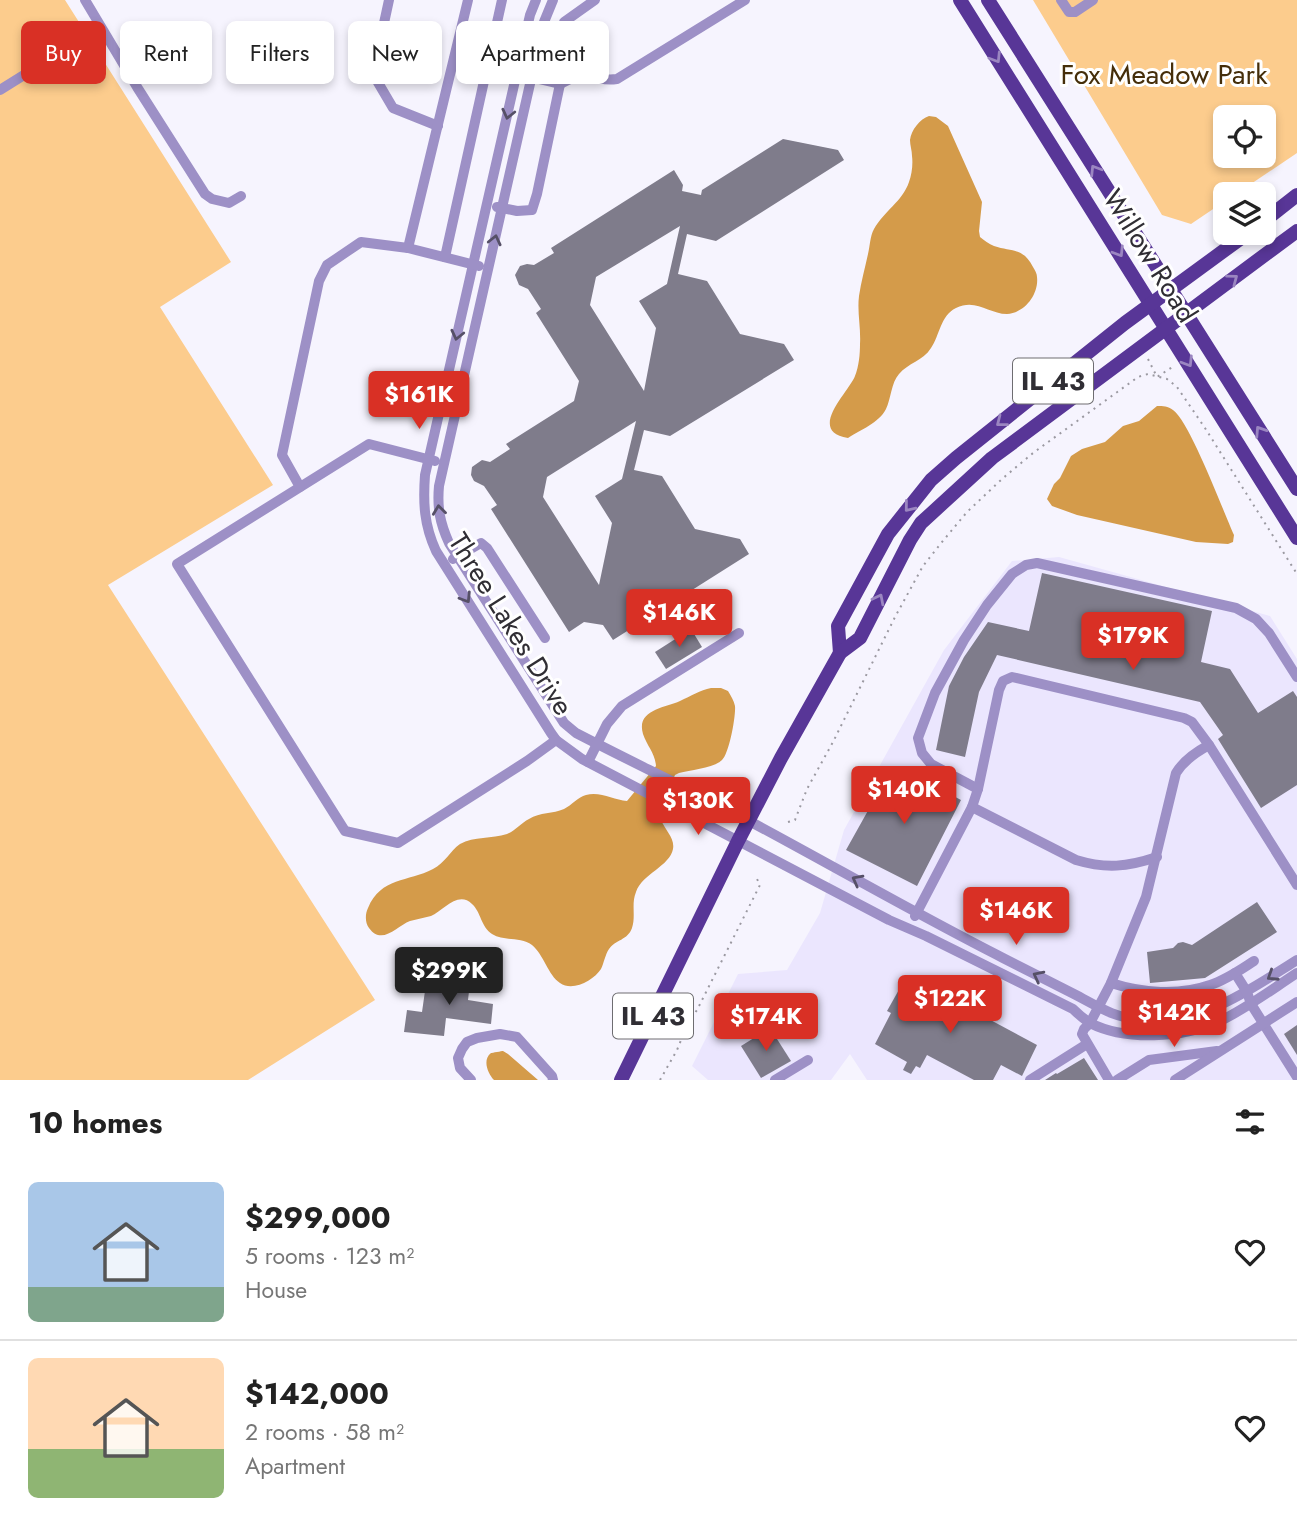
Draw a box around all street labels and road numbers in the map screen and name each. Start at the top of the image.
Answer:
street label: Willow Road [1093,181,1207,331]
road number: IL 43 [1013,358,1093,404]
street label: Three Lakes Drive [438,525,584,723]
road number: IL 43 [613,993,693,1038]

